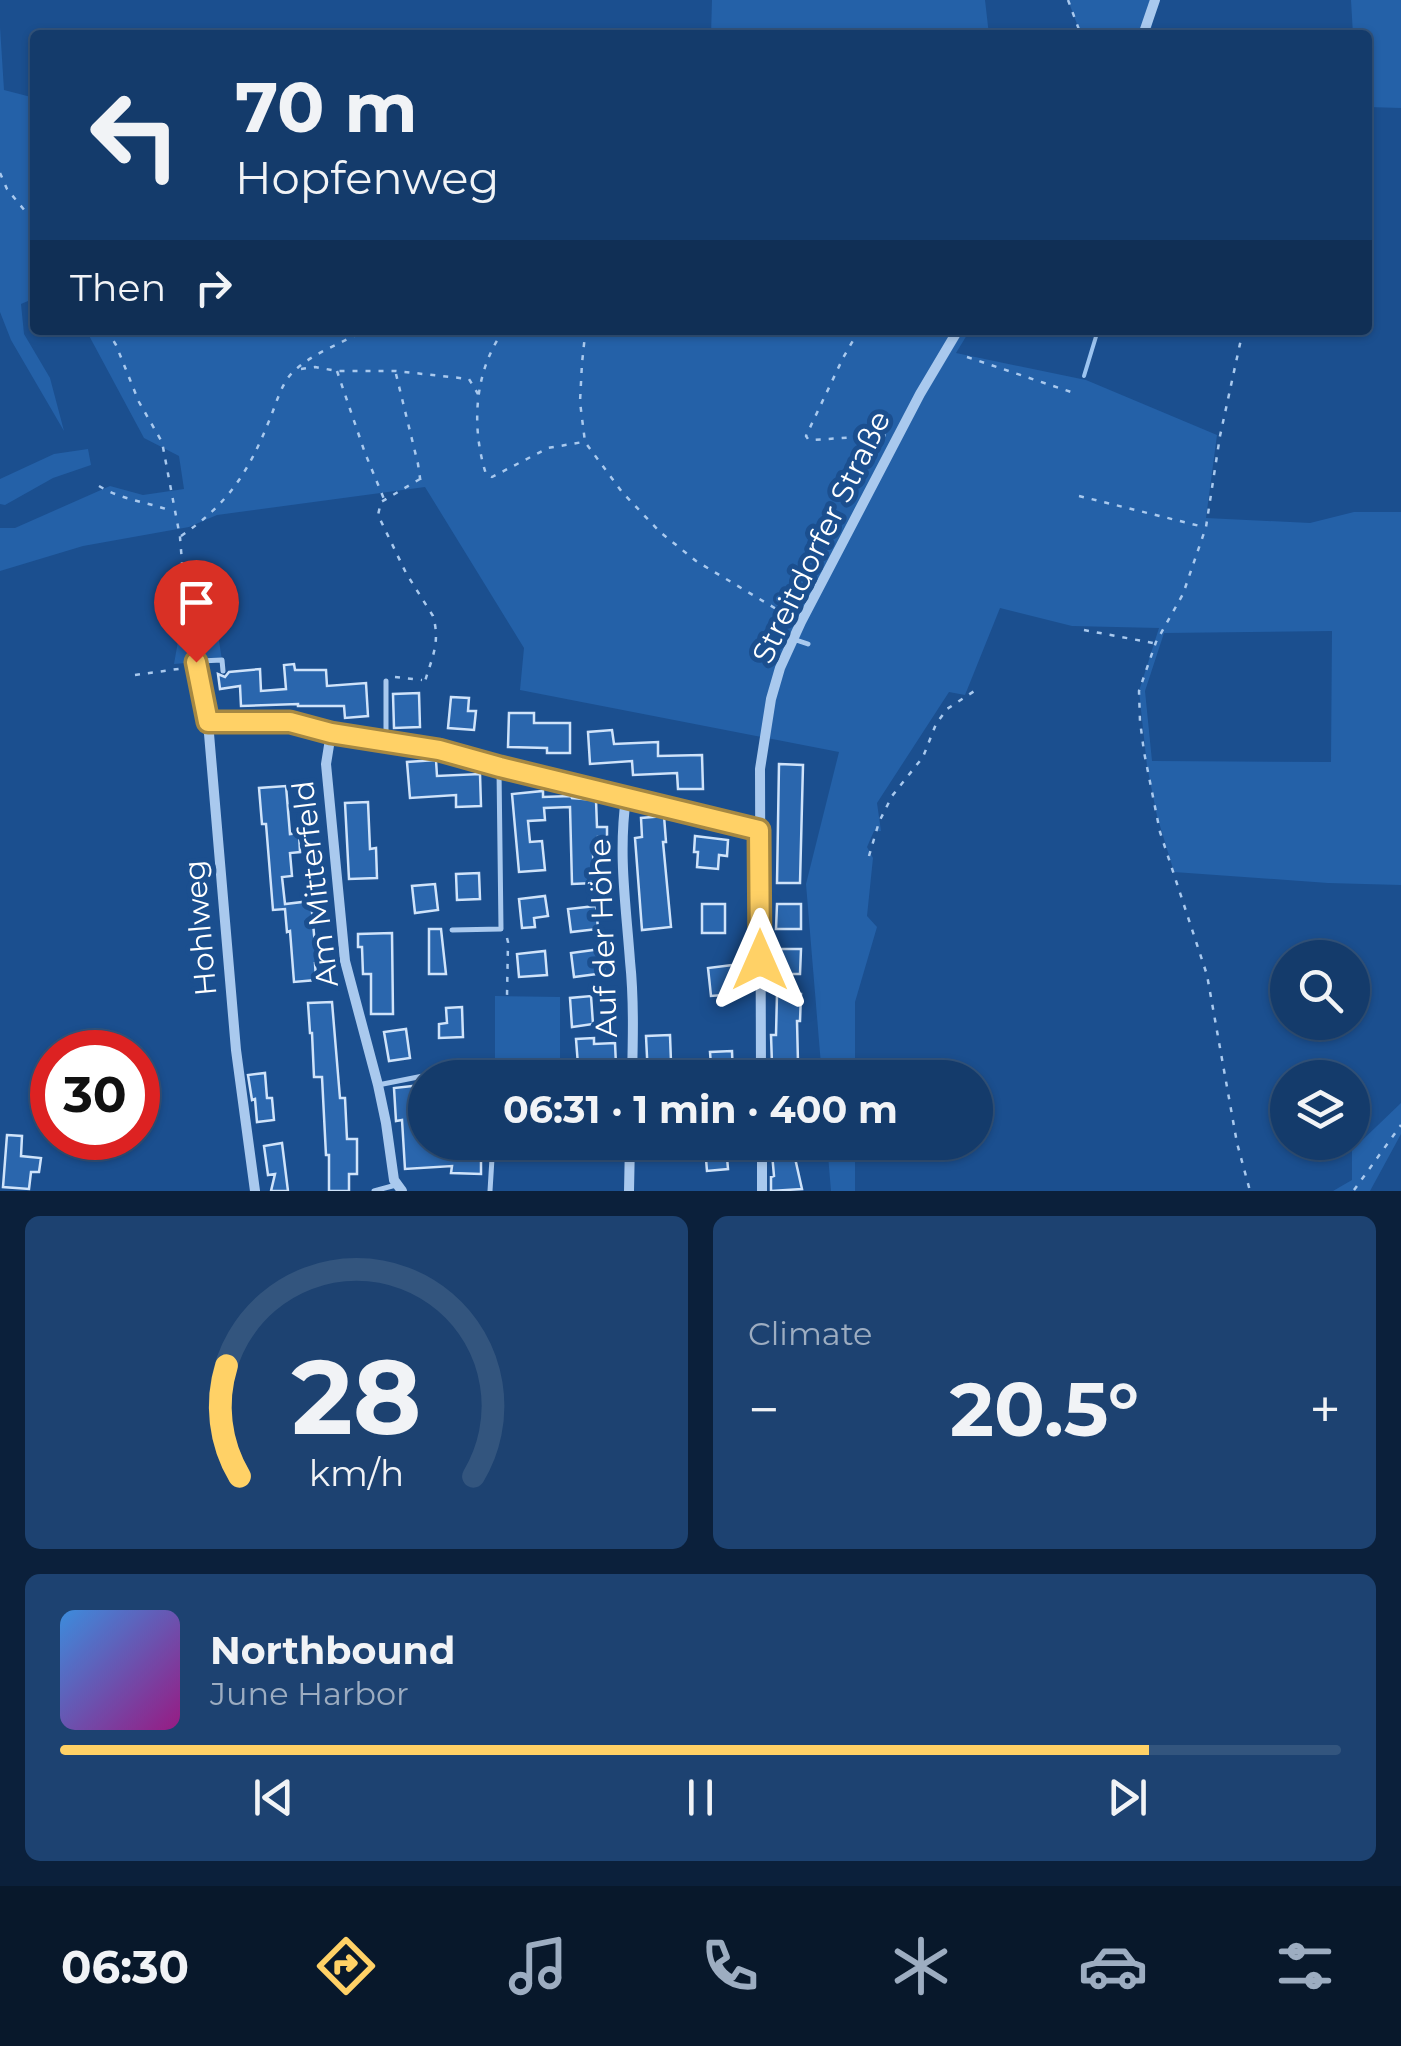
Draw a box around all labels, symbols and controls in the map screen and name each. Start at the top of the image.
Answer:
text: 70 m [235,64,418,150]
icon: left [70,70,200,200]
text: Hopfenweg [235,150,499,205]
icon: right [186,260,241,315]
text: Then [70,264,166,311]
street label: Streitdorfer Straße [744,405,898,669]
pin [154,560,239,663]
icon: arrive [169,575,224,630]
street label: Am Mitterfeld [284,779,346,989]
street label: Auf der Höhe [581,838,625,1038]
street label: Hohlweg [176,859,224,997]
position arrow [708,908,812,1012]
map controls [1270,940,1370,1160]
button: search [1270,940,1370,1040]
speed limit sign: 30 [30,1030,160,1160]
button: layers [1270,1060,1370,1160]
text: 06:31 · 1 min · 400 m [503,1086,898,1133]
text: Climate [748,1314,872,1353]
text: 28 [291,1333,422,1460]
text: 20.5° [950,1363,1139,1455]
text: − [748,1376,780,1443]
text: + [1309,1376,1341,1443]
text: km/h [309,1451,404,1495]
text: Northbound [210,1627,455,1674]
text: June Harbor [210,1674,409,1713]
icon: previous [246,1770,301,1825]
icon: pause [673,1770,728,1825]
icon: next [1100,1770,1155,1825]
icon: directions [311,1931,381,2001]
icon: music [503,1931,573,2001]
icon: phone [695,1931,765,2001]
icon: climate [886,1931,956,2001]
icon: car [1078,1931,1148,2001]
icon: filters [1270,1931,1340,2001]
text: 06:30 [61,1939,189,1994]

